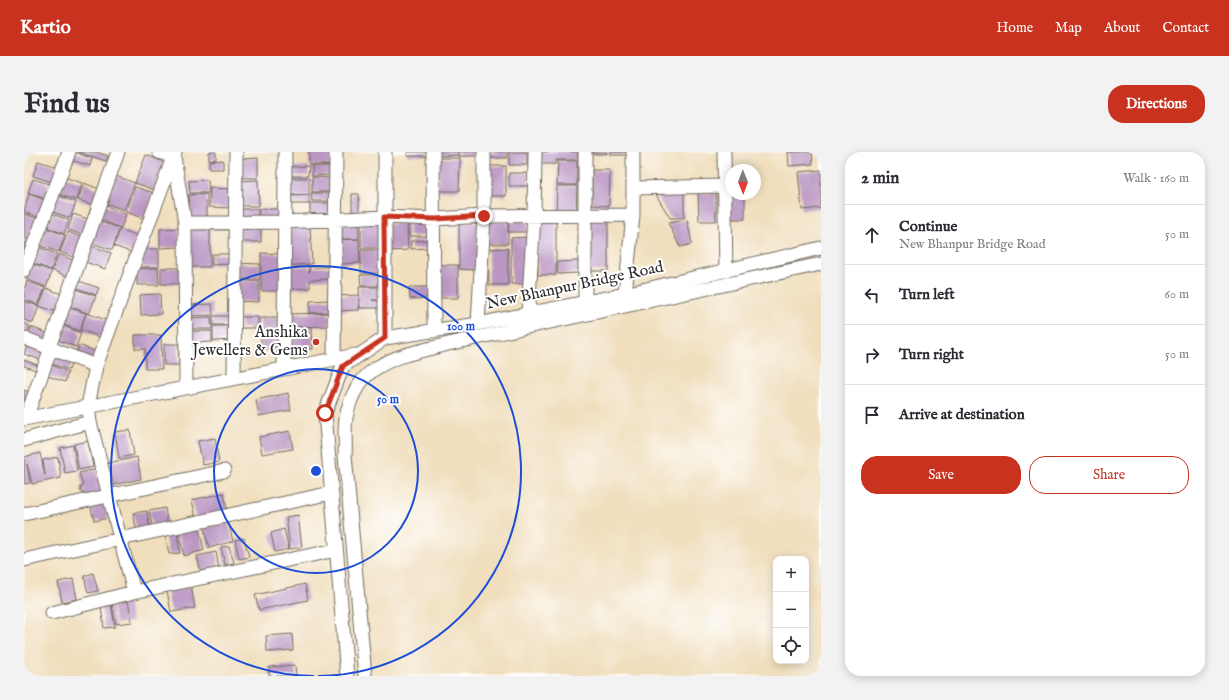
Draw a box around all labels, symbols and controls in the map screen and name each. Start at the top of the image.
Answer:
text: Kartio [20,16,71,40]
text: Home [997,19,1033,37]
text: Map [1055,19,1082,37]
text: About [1104,19,1140,37]
text: Contact [1162,19,1209,37]
button: Directions [1108,85,1205,123]
text: Find us [24,87,110,122]
north arrow [725,164,761,200]
text: 2 min [861,168,899,189]
text: Walk · 160 m [1123,170,1189,187]
route end [475,207,493,225]
text: Continue [899,217,957,236]
icon: ahead [861,224,883,246]
text: 50 m [1165,226,1189,243]
text: New Bhanpur Bridge Road [899,236,1046,253]
street label: New Bhanpur Bridge Road [485,257,666,315]
icon: left [861,284,883,306]
text: Turn left [899,285,955,304]
text: 60 m [1164,286,1189,303]
text: 100 m [447,319,476,334]
place label: Anshika Jewellers & Gems [190,323,308,361]
marker: Anshika Jewellers & Gems [311,337,321,347]
icon: right [861,344,883,366]
text: Turn right [899,345,964,364]
text: 50 m [1165,346,1189,363]
text: 50 m [377,392,400,407]
route start [316,404,334,422]
icon: arrive [861,404,883,426]
text: Arrive at destination [899,405,1025,424]
button: Save [861,456,1021,494]
button: Share [1029,456,1189,494]
centre of rings [309,464,323,478]
map controls [773,556,809,664]
button: + [773,556,809,592]
button: − [773,592,809,628]
button: locate [773,628,809,664]

